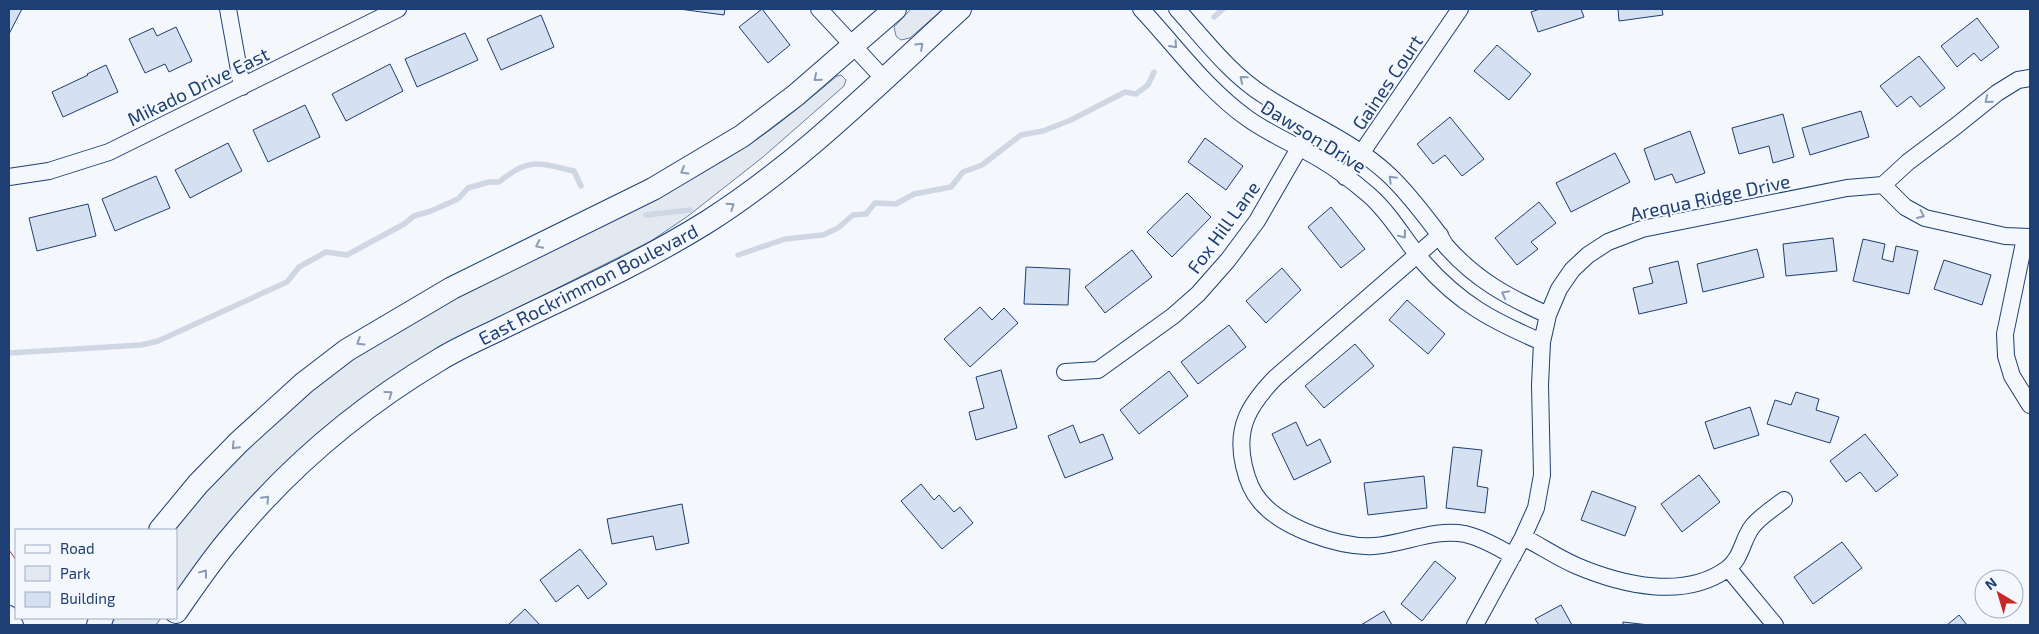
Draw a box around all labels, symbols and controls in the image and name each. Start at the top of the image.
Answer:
street label: Gaines Court [1347,30,1427,134]
one-way arrow [1168,39,1177,48]
street label: Mikado Drive East [123,42,273,130]
one-way arrow [914,43,923,52]
one-way arrow [813,72,822,81]
one-way arrow [1240,75,1249,84]
one-way arrow [1984,94,1993,103]
street label: Dawson Drive [1257,95,1371,177]
one-way arrow [680,165,689,175]
street label: Arequa Ridge Drive [1628,169,1792,225]
one-way arrow [1389,175,1398,184]
street label: Fox Hill Lane [1182,176,1264,278]
one-way arrow [725,203,734,212]
one-way arrow [1916,209,1925,219]
street label: East Rockrimmon Boulevard [474,219,702,349]
one-way arrow [1398,229,1407,238]
one-way arrow [535,239,544,249]
one-way arrow [1501,290,1510,300]
one-way arrow [356,336,366,345]
one-way arrow [383,391,393,400]
one-way arrow [232,440,241,449]
one-way arrow [260,496,269,505]
legend [15,529,178,619]
text: Road [60,539,95,557]
text: Park [60,564,91,582]
one-way arrow [198,569,207,579]
north arrow [1974,569,2024,619]
text: N [1981,574,2000,593]
text: Building [60,589,116,607]

